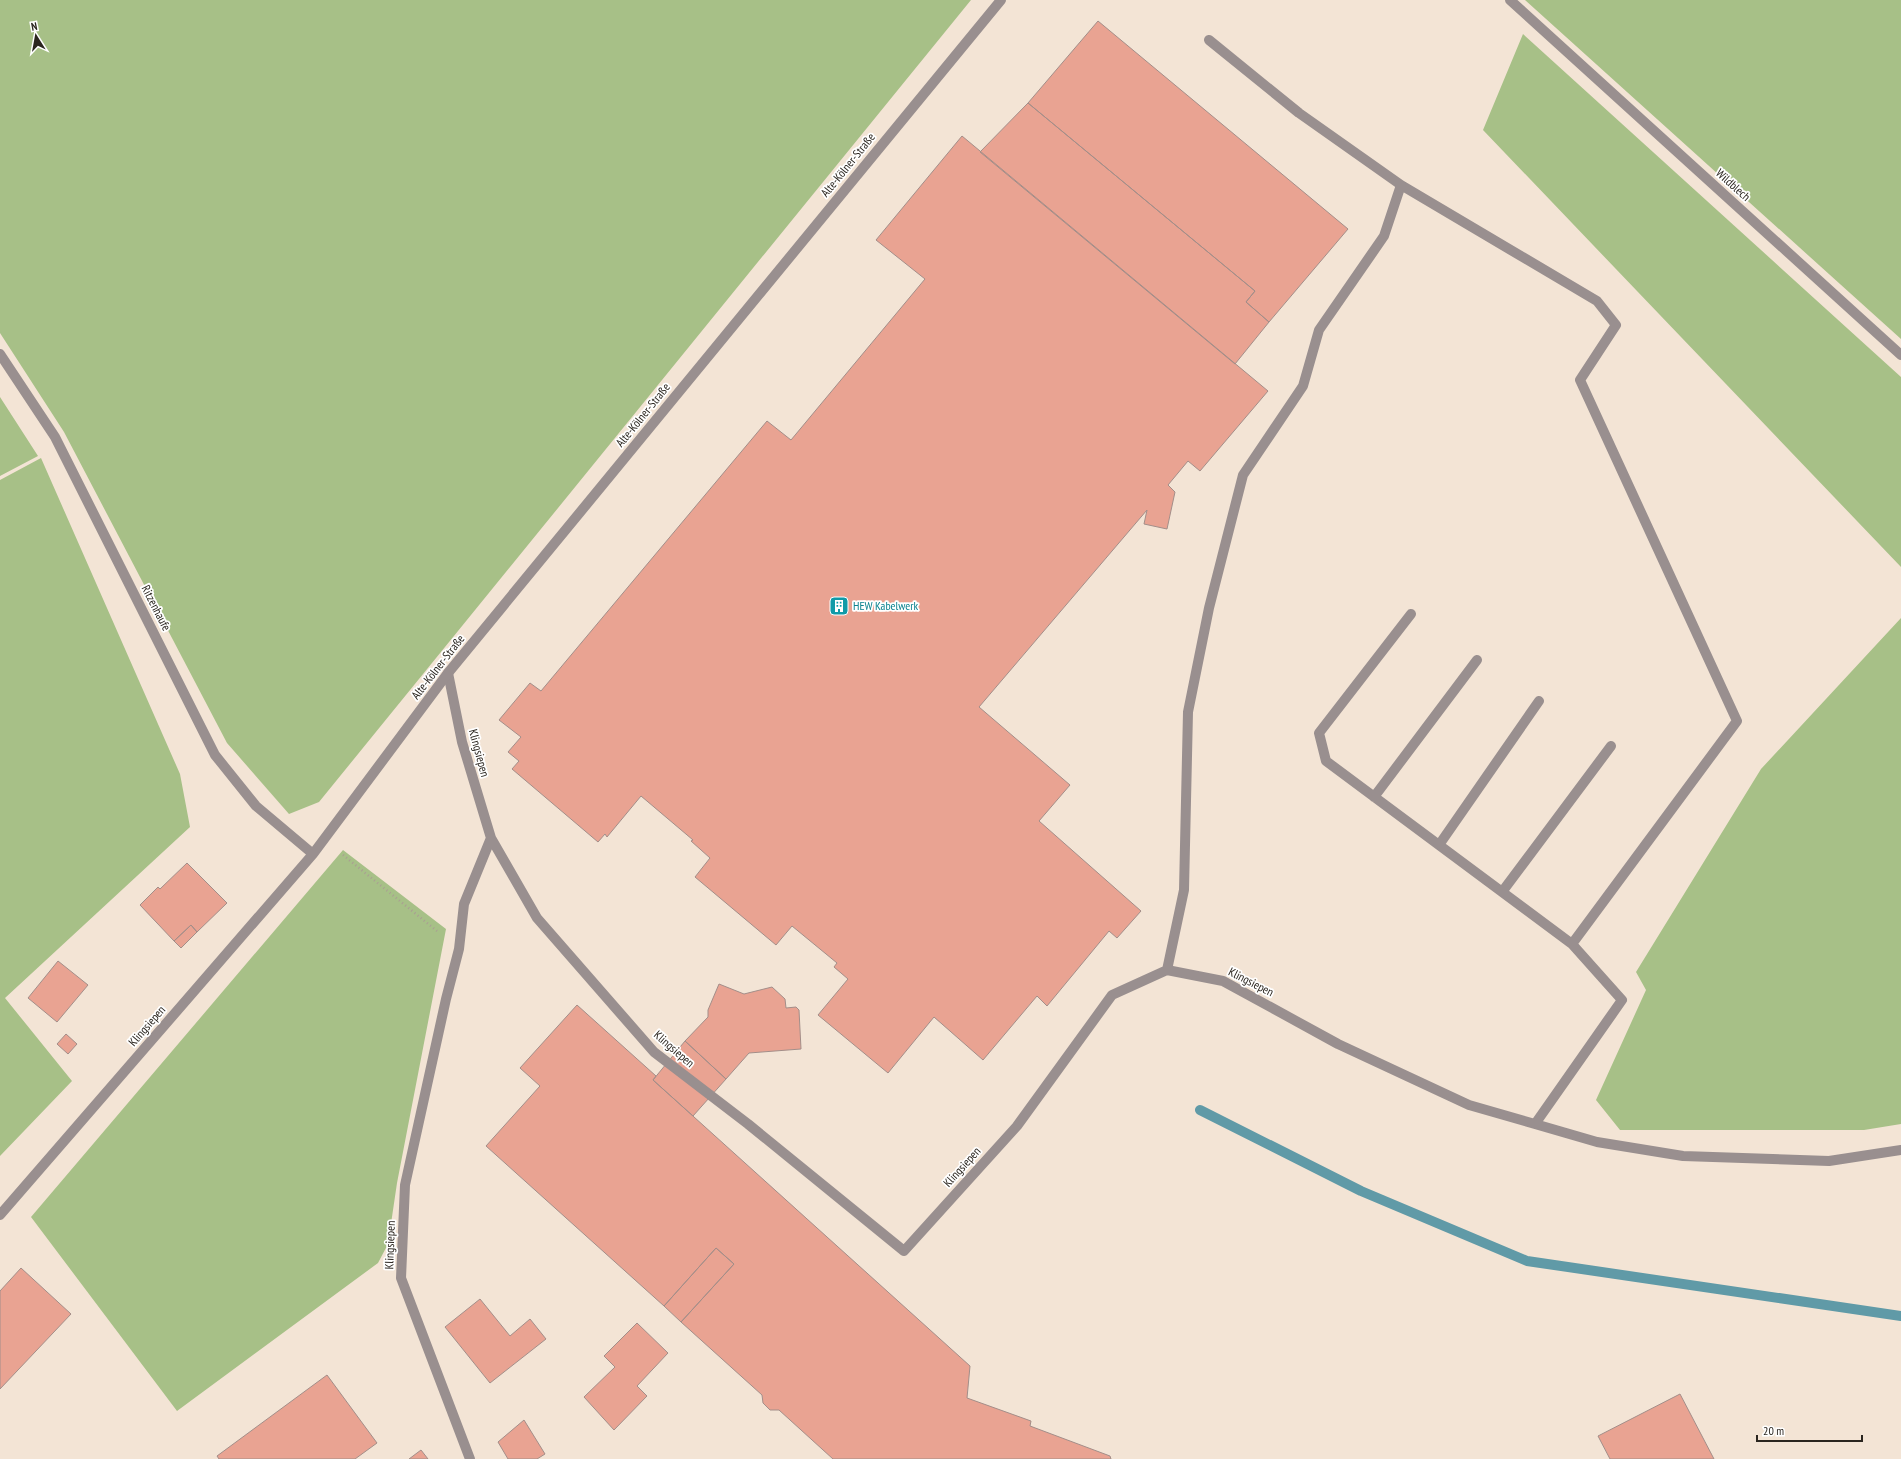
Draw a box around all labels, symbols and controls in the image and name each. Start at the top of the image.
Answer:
north arrow [16,16,56,56]
text: N [30,19,38,34]
street label: Alte-Kölner-Straße [817,130,878,200]
street label: Wildblech [1713,165,1754,204]
street label: Alte-Kölner-Straße [612,380,673,450]
street label: Ritzenhaufe [139,582,174,633]
building icon: HEW Kabelwerk [828,595,850,617]
place label: HEW Kabelwerk [853,598,919,613]
street label: Alte-Kölner-Straße [408,631,468,702]
street label: Klingsiepen [466,727,493,778]
street label: Klingsiepen [1226,964,1276,999]
street label: Klingsiepen [125,1002,168,1049]
street label: Klingsiepen [651,1027,698,1070]
street label: Klingsiepen [940,1143,984,1190]
street label: Klingsiepen [381,1220,398,1270]
scale bar [1757,1417,1862,1443]
text: 20 m [1763,1423,1784,1438]

